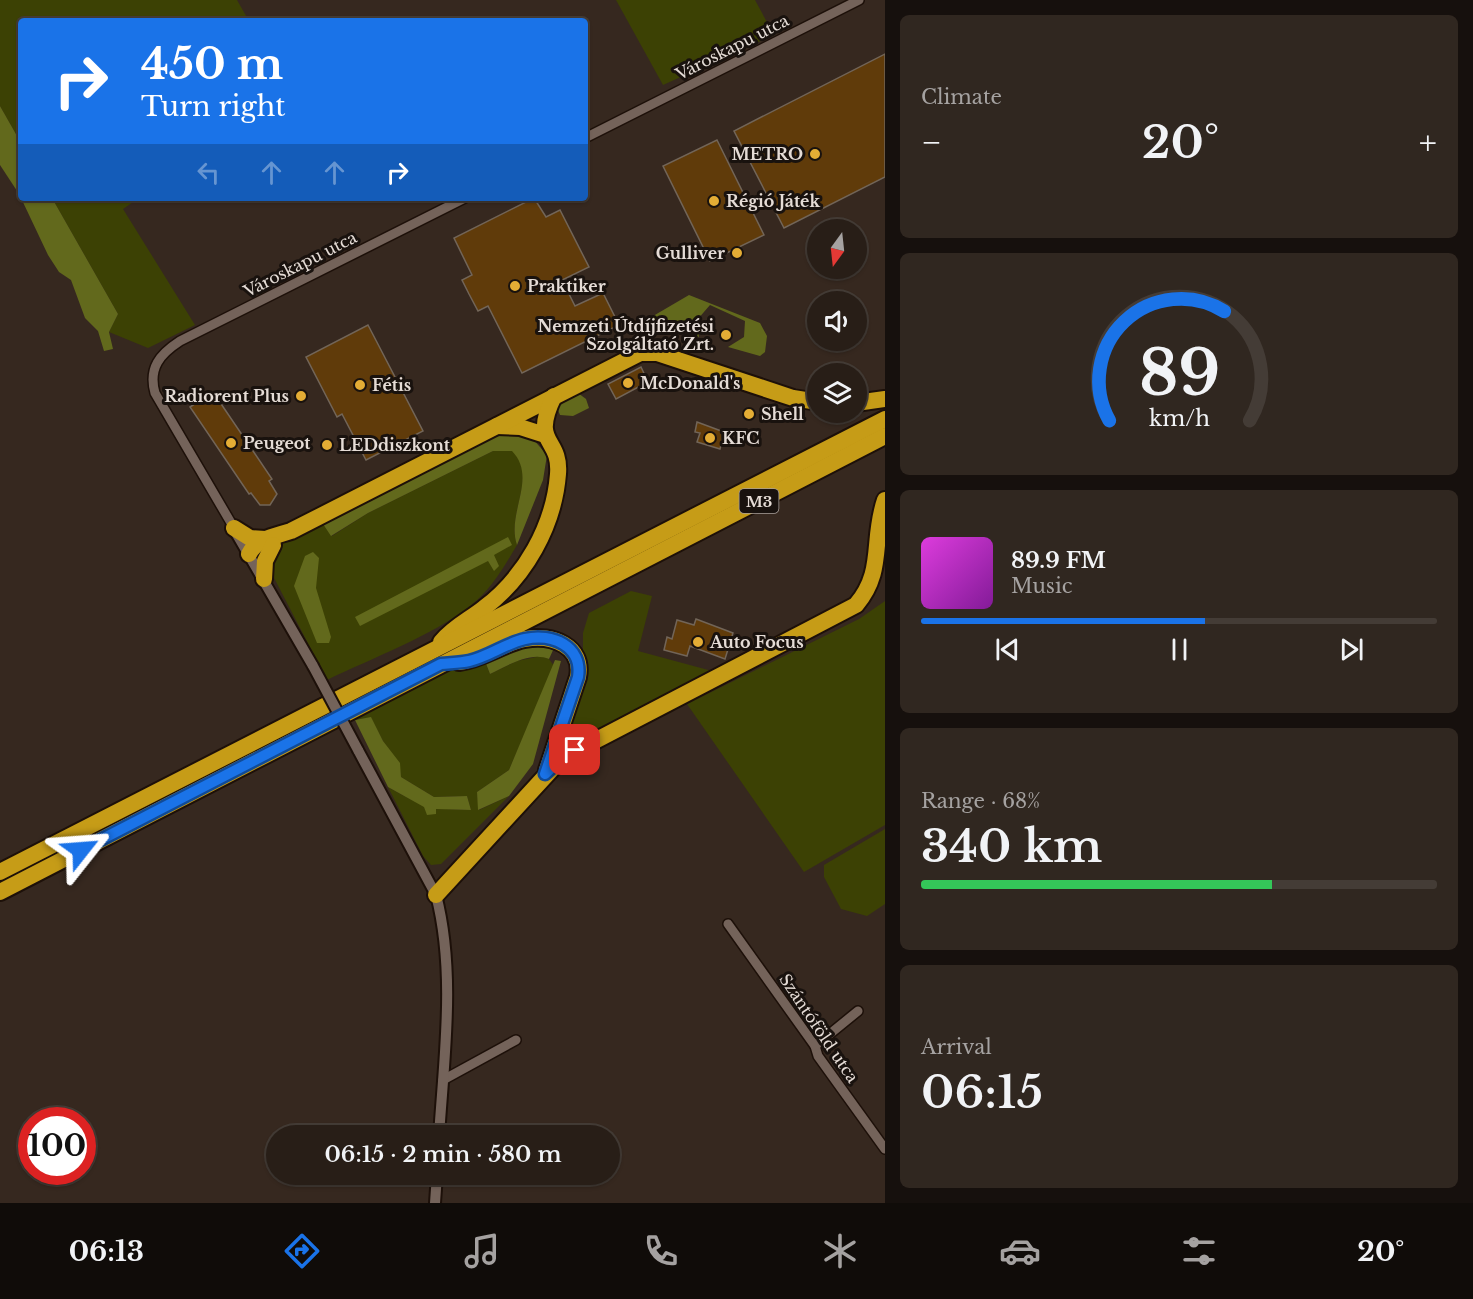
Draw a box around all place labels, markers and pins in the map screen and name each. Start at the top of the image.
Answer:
place label: METRO [731,144,803,164]
marker: METRO [808,147,822,161]
place label: Régió Játék [726,191,820,211]
marker: Régió Játék [707,194,721,208]
place label: Gulliver [656,243,725,263]
marker: Gulliver [730,246,744,260]
place label: Praktiker [527,276,606,296]
marker: Praktiker [508,279,522,293]
place label: Nemzeti Útdíjfizetési Szolgáltató Zrt. [538,316,714,354]
marker: Nemzeti Útdíjfizetési Szolgáltató Zrt. [719,328,733,342]
place label: McDonald's [640,373,741,393]
place label: Fétis [372,375,411,395]
marker: McDonald's [621,376,635,390]
marker: Fétis [353,378,367,392]
place label: Radiorent Plus [164,386,289,406]
marker: Radiorent Plus [294,389,308,403]
place label: Shell [761,404,804,424]
marker: Shell [742,407,756,421]
place label: KFC [722,428,759,448]
marker: KFC [703,431,717,445]
place label: Peugeot [243,433,311,453]
place label: LEDdiszkont [339,435,451,455]
marker: Peugeot [224,436,238,450]
marker: LEDdiszkont [320,438,334,452]
place label: Auto Focus [709,632,804,652]
marker: Auto Focus [691,635,705,649]
pin [549,724,600,775]

